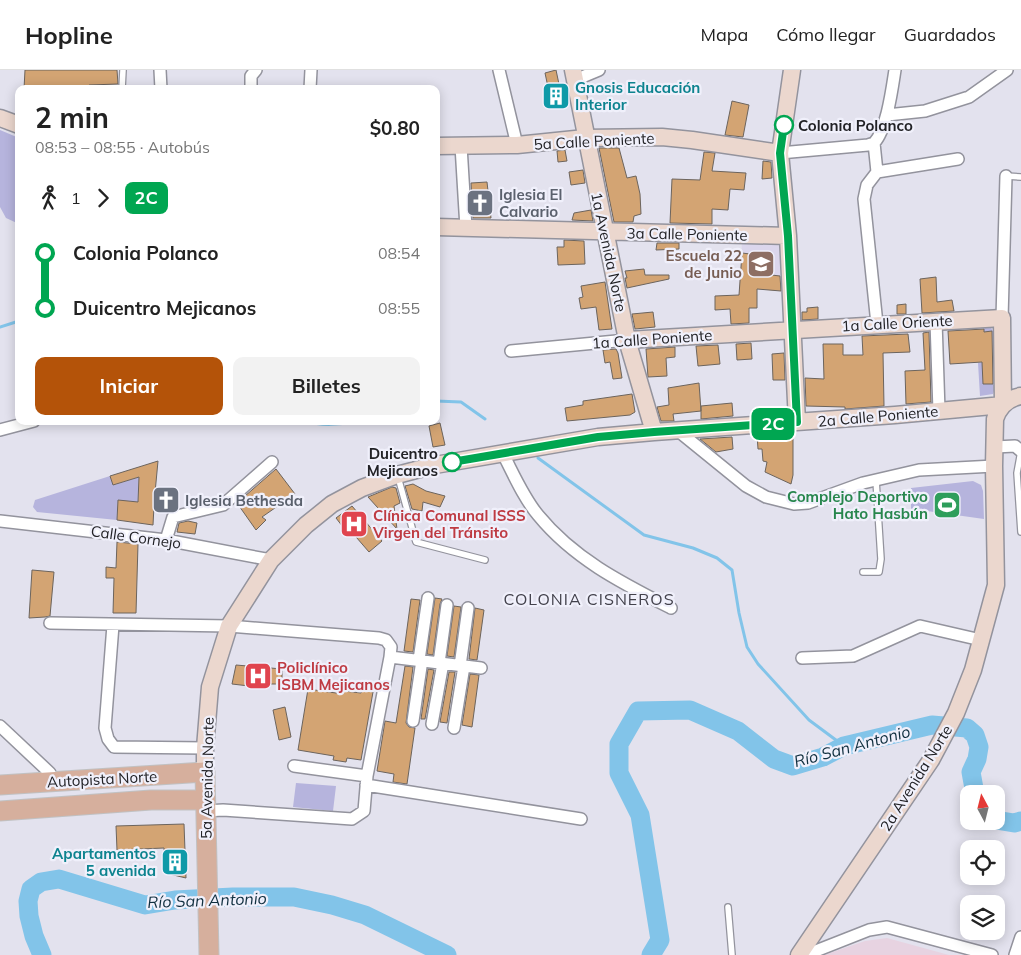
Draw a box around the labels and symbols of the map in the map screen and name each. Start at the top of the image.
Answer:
place label: Gnosis Educación Interior [575,78,700,114]
building icon: Gnosis Educación Interior [541,81,571,111]
marker: Colonia Polanco [774,115,794,135]
place label: Colonia Polanco [798,116,913,135]
street label: 5a Calle Poniente [533,128,655,154]
place label: Iglesia El Calvario [499,185,562,221]
church icon: Iglesia El Calvario [465,188,495,218]
street label: 1a Avenida Norte [587,190,631,314]
street label: 3a Calle Poniente [626,223,748,245]
place label: Escuela 22 de Junio [666,246,742,282]
school or university icon: Escuela 22 de Junio [746,249,776,279]
street label: 1a Calle Oriente [841,311,953,335]
street label: 1a Calle Poniente [591,325,713,353]
street label: 2a Calle Poniente [817,401,939,431]
line badge: 2C [750,408,796,440]
place label: Duicentro Mejicanos [367,444,438,480]
marker: Duicentro Mejicanos [442,452,462,472]
church icon: Iglesia Bethesda [151,485,181,515]
place label: Complejo Deportivo Hato Hasbún [787,487,928,523]
sports icon: Complejo Deportivo Hato Hasbún [932,490,962,520]
place label: Iglesia Bethesda [185,491,303,510]
place label: Clínica Comunal ISSS Virgen del Tránsito [372,506,526,542]
hospital icon: Clínica Comunal ISSS Virgen del Tránsito [339,509,369,539]
street label: Calle Cornejo [90,521,182,553]
district label: COLONIA CISNEROS [503,589,675,609]
place label: Policlínico ISBM Mejicanos [277,658,390,694]
hospital icon: Policlínico ISBM Mejicanos [243,661,273,691]
street label: 5a Avenida Norte [196,717,218,839]
water label: Río San Antonio [792,721,912,771]
street label: 2a Avenida Norte [876,721,956,835]
street label: Autopista Norte [46,767,158,791]
north arrow [960,785,1005,830]
place label: Apartamentos 5 avenida [52,844,156,880]
building icon: Apartamentos 5 avenida [160,847,190,877]
water label: Río San Antonio [147,888,267,912]

